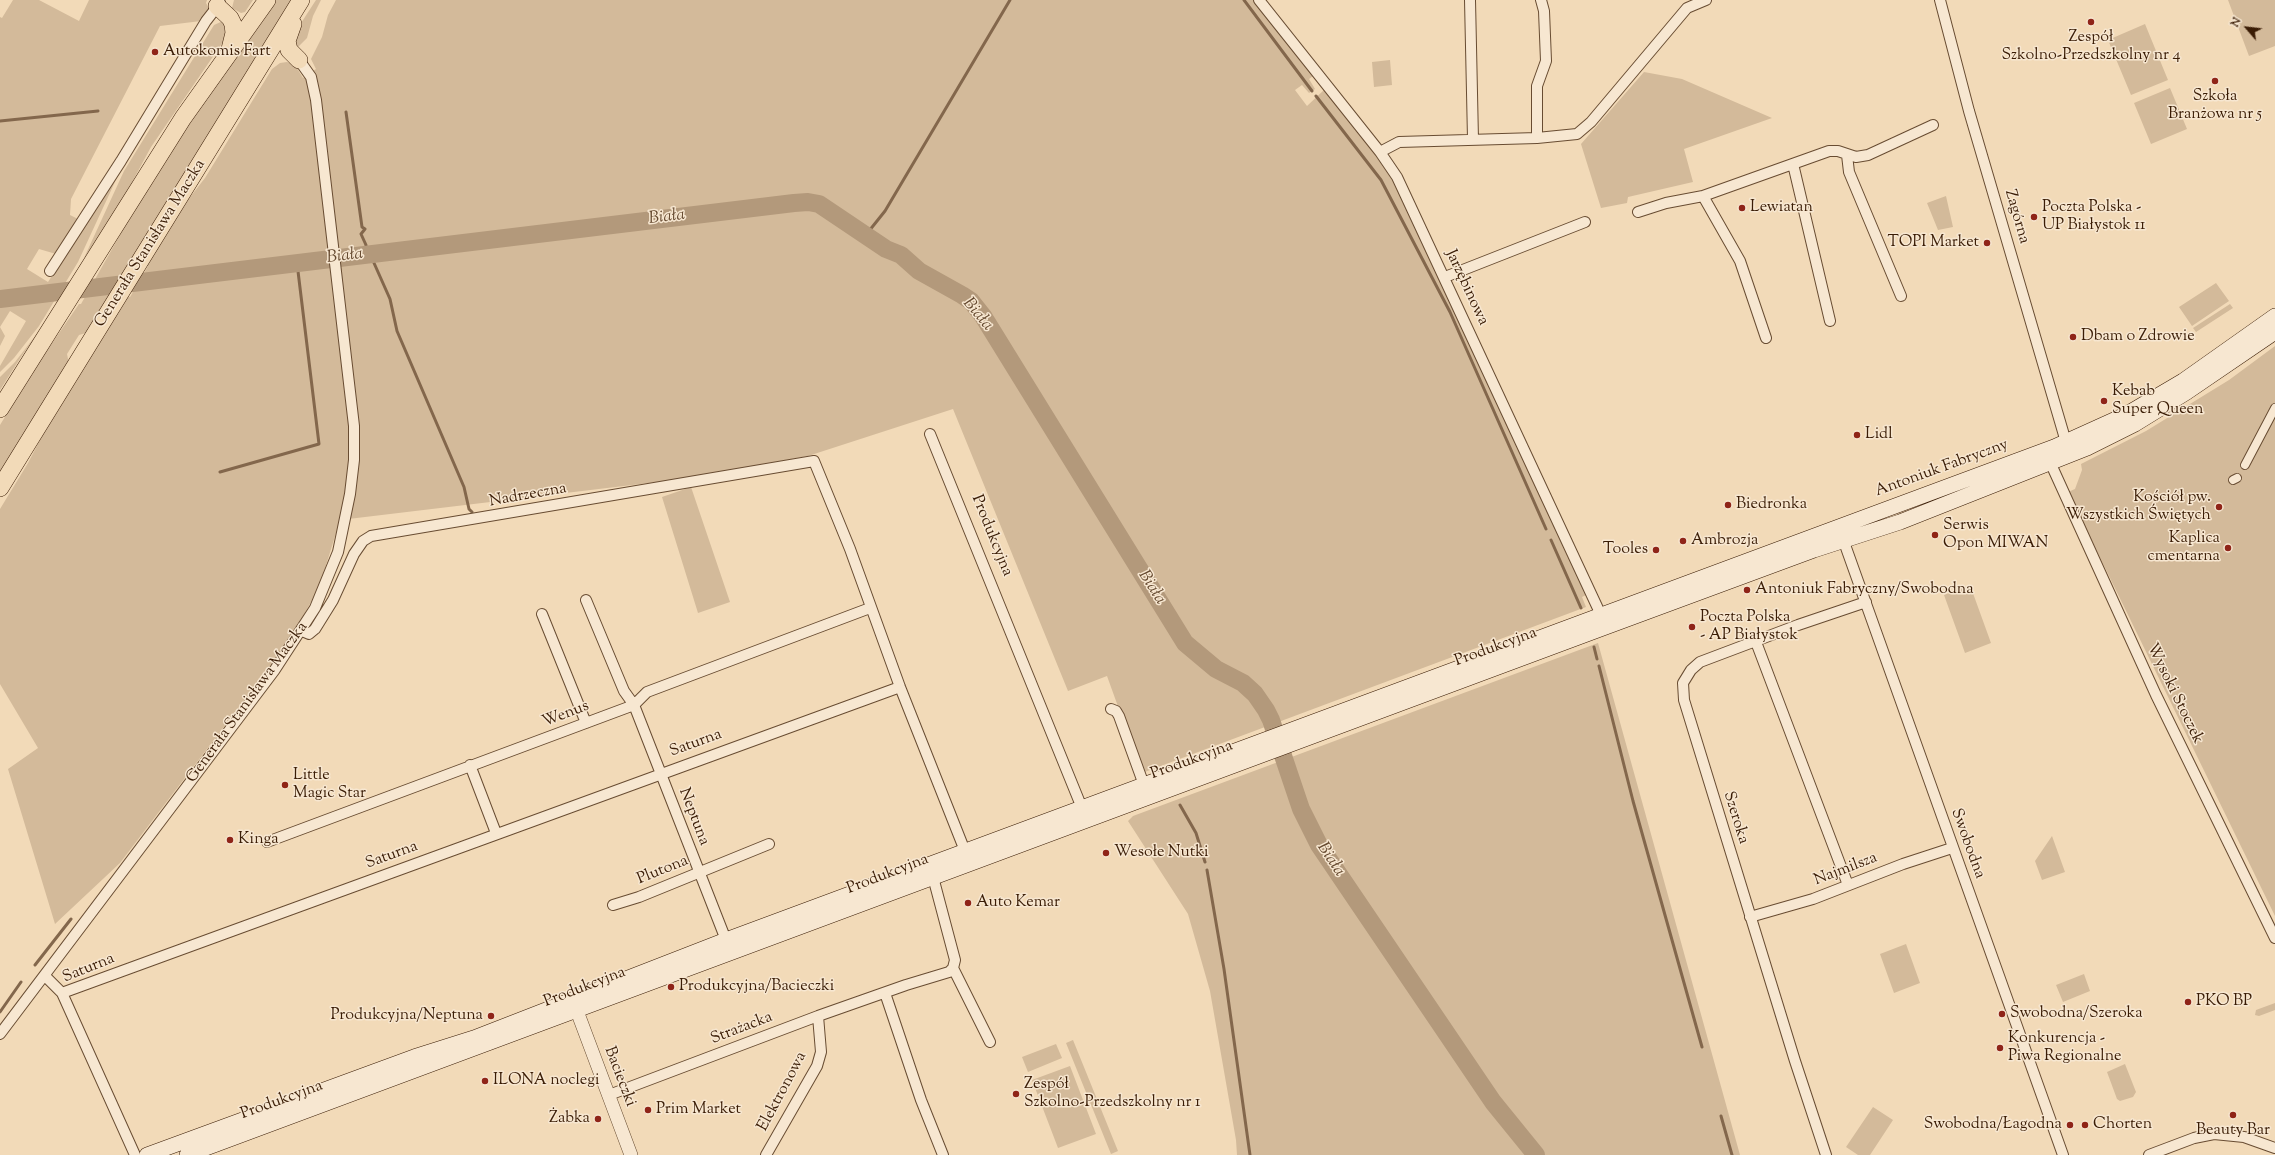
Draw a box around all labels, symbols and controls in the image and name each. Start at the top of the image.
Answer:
north arrow [2227,8,2267,48]
text: N [2227,15,2246,30]
marker: Zespół Szkolno-Przedszkolny nr 4 [2086,17,2096,27]
place label: Zespół Szkolno-Przedszkolny nr 4 [2002,28,2180,66]
place label: Autokomis Fart [163,42,271,62]
marker: Autokomis Fart [150,47,160,57]
marker: Szkoła Branżowa nr 5 [2210,76,2220,86]
place label: Szkoła Branżowa nr 5 [2168,87,2262,125]
street label: Generała Stanisława Maczka [91,157,211,331]
street label: Zagórna [1999,188,2033,246]
place label: Lewiatan [1750,198,1813,218]
place label: Poczta Polska - UP Białystok 11 [2042,198,2145,236]
marker: Lewiatan [1737,203,1747,213]
water label: Biała [648,206,686,230]
marker: Poczta Polska - UP Białystok 11 [2029,212,2039,222]
place label: TOPI Market [1887,233,1979,253]
marker: TOPI Market [1982,238,1992,248]
water label: Biała [326,245,364,269]
street label: Jarzębinowa [1440,247,1492,329]
water label: Biała [957,294,997,336]
place label: Dbam o Zdrowie [2081,327,2195,347]
marker: Dbam o Zdrowie [2068,332,2078,342]
place label: Kebab Super Queen [2112,382,2204,420]
marker: Kebab Super Queen [2099,396,2109,406]
place label: Lidl [1865,425,1893,445]
marker: Lidl [1852,430,1862,440]
street label: Antoniuk Fabryczny [1873,436,2011,502]
street label: Nadrzeczna [488,480,568,512]
place label: Kościół pw. Wszystkich Świętych [2066,488,2211,526]
street label: Produkcyjna [966,492,1016,580]
place label: Biedronka [1736,495,1807,515]
marker: Biedronka [1723,500,1733,510]
marker: Kościół pw. Wszystkich Świętych [2214,502,2224,512]
place label: Serwis Opon MIWAN [1943,516,2048,554]
place label: Kaplica cmentarna [2147,529,2220,567]
marker: Serwis Opon MIWAN [1930,530,1940,540]
place label: Ambrozja [1691,531,1758,551]
marker: Ambrozja [1678,536,1688,546]
place label: Tooles [1603,540,1648,560]
marker: Kaplica cmentarna [2223,543,2233,553]
marker: Tooles [1651,545,1661,555]
water label: Biała [1133,567,1169,609]
place label: Antoniuk Fabryczny/Swobodna [1755,580,1974,600]
marker: Antoniuk Fabryczny/Swobodna [1742,585,1752,595]
place label: Poczta Polska - AP Białystok [1700,608,1798,646]
street label: Generała Stanisława Maczka [183,619,313,787]
marker: Poczta Polska - AP Białystok [1687,622,1697,632]
street label: Produkcyjna [1452,624,1540,672]
street label: Wysoki Stoczek [2141,641,2207,747]
street label: Wenus [540,697,592,733]
street label: Saturna [667,726,725,762]
street label: Produkcyjna [1148,737,1236,785]
place label: Little Magic Star [293,766,366,804]
marker: Little Magic Star [280,780,290,790]
street label: Neptuna [673,785,713,849]
street label: Szeroka [1718,789,1752,847]
street label: Swobodna [1945,806,1989,882]
place label: Kinga [238,830,279,850]
marker: Kinga [225,835,235,845]
street label: Saturna [363,838,421,874]
water label: Biała [1311,839,1349,881]
place label: Wesołe Nutki [1114,843,1209,863]
marker: Wesołe Nutki [1101,848,1111,858]
street label: Najmilsza [1812,849,1880,891]
street label: Produkcyjna [844,851,932,899]
street label: Plutona [635,852,691,890]
place label: Auto Kemar [976,893,1060,913]
marker: Auto Kemar [963,898,973,908]
street label: Saturna [60,950,118,988]
street label: Produkcyjna [541,964,629,1012]
place label: Produkcyjna/Bacieczki [679,977,834,997]
marker: Produkcyjna/Bacieczki [666,982,676,992]
place label: PKO BP [2196,992,2252,1012]
marker: PKO BP [2183,997,2193,1007]
place label: Swobodna/Szeroka [2010,1004,2143,1024]
place label: Produkcyjna/Neptuna [331,1006,483,1026]
street label: Strażacka [708,1008,776,1050]
marker: Swobodna/Szeroka [1997,1009,2007,1019]
marker: Produkcyjna/Neptuna [486,1011,496,1021]
place label: Konkurencja - Piwa Regionalne [2008,1029,2122,1067]
marker: Konkurencja - Piwa Regionalne [1995,1043,2005,1053]
street label: Bacieczki [599,1044,639,1110]
street label: Elektronowa [754,1049,812,1135]
place label: ILONA noclegi [493,1071,600,1091]
place label: Zespół Szkolno-Przedszkolny nr 1 [1024,1075,1200,1113]
marker: ILONA noclegi [480,1076,490,1086]
street label: Produkcyjna [238,1077,326,1125]
marker: Zespół Szkolno-Przedszkolny nr 1 [1011,1089,1021,1099]
place label: Prim Market [656,1100,741,1120]
marker: Prim Market [643,1105,653,1115]
place label: Żabka [549,1109,590,1129]
marker: Beauty Bar [2228,1110,2238,1120]
marker: Żabka [593,1114,603,1124]
place label: Swobodna/Łagodna [1924,1115,2062,1135]
place label: Chorten [2093,1115,2152,1135]
marker: Swobodna/Łagodna [2065,1120,2075,1130]
marker: Chorten [2080,1120,2090,1130]
place label: Beauty Bar [2196,1121,2270,1141]

